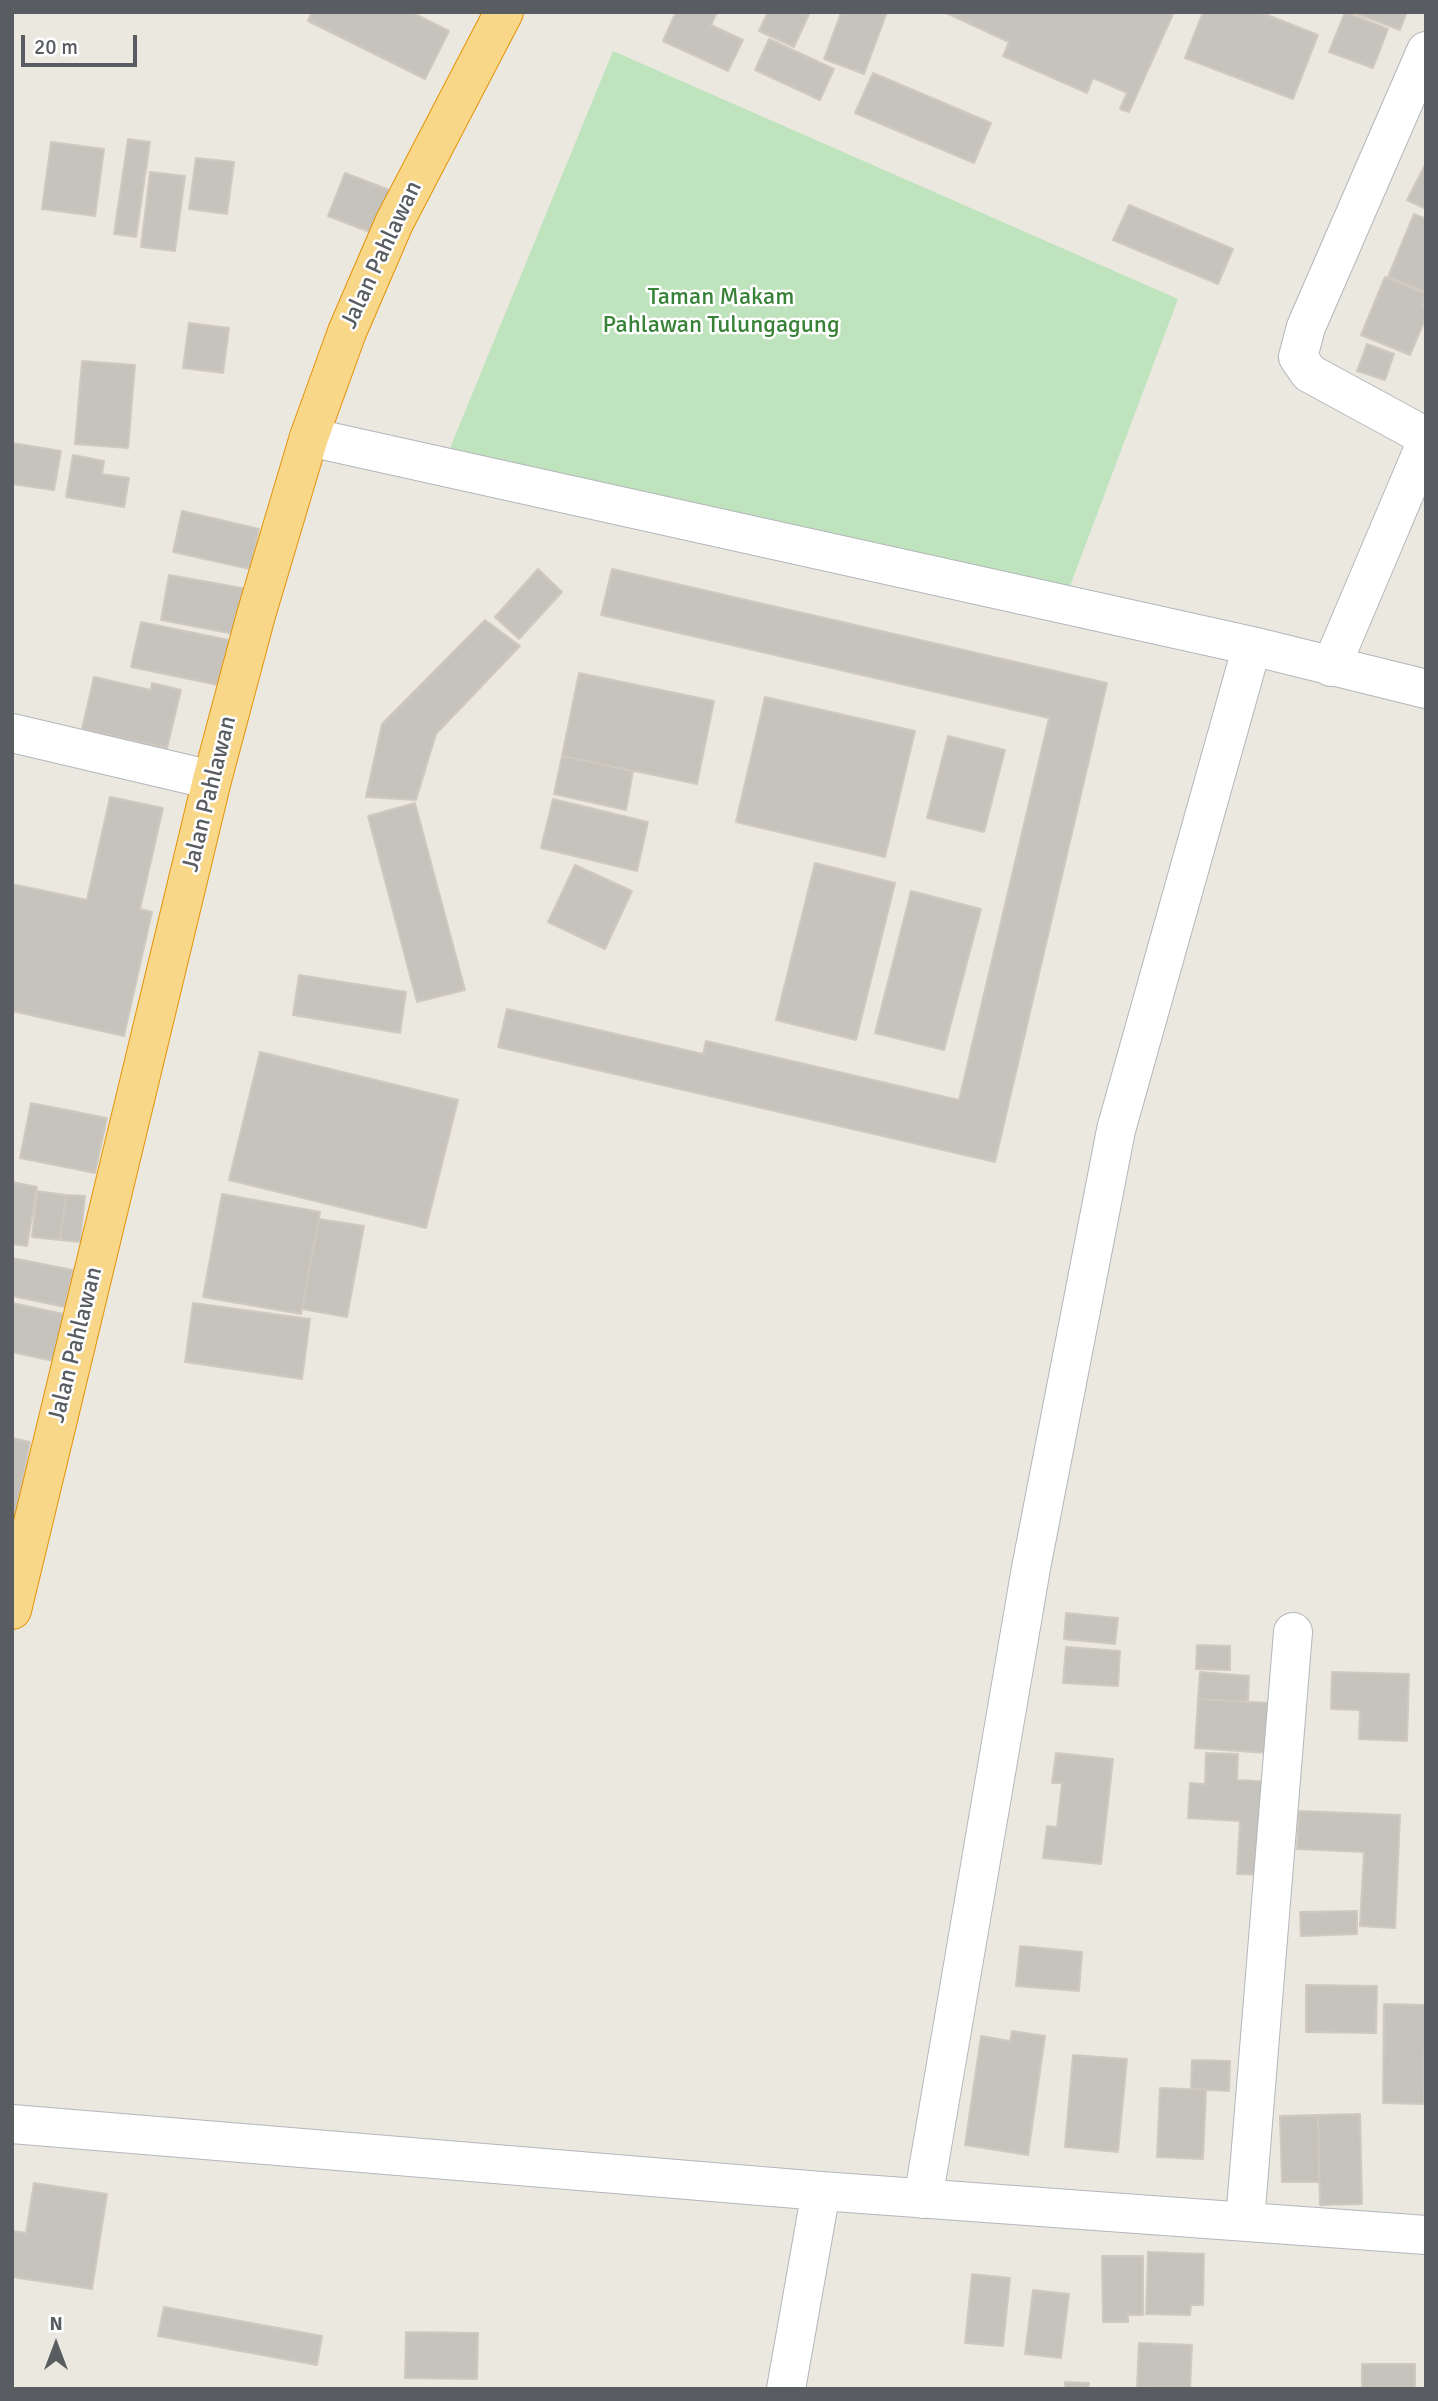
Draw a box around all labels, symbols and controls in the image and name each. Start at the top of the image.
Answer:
scale bar [24,21,140,65]
text: 20 m [34,34,78,60]
street label: Jalan Pahlawan [335,177,429,333]
park label: Taman Makam Pahlawan Tulungagung [602,284,840,340]
street label: Jalan Pahlawan [177,713,243,875]
street label: Jalan Pahlawan [43,1264,109,1426]
north arrow [21,2310,91,2380]
text: N [49,2312,63,2336]

